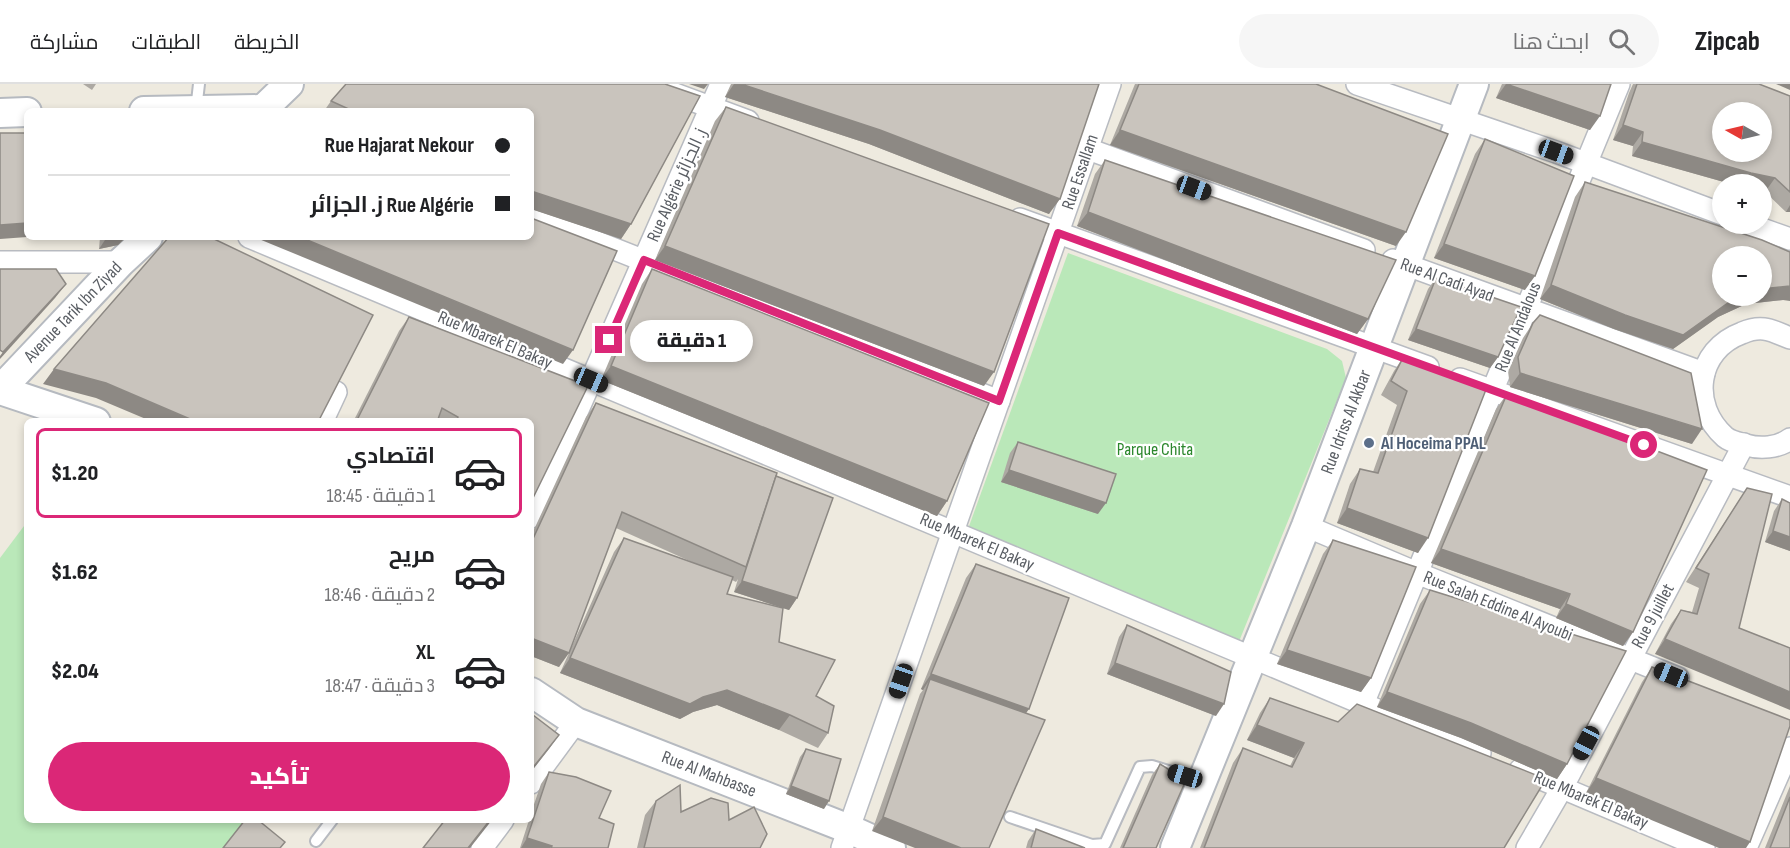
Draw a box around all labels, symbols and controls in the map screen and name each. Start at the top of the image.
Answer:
search box [1239,14,1659,68]
icon: search [1605,25,1638,58]
text: Zipcab [1695,25,1760,58]
text: ابحث هنا [1513,29,1590,56]
text: مشاركة [30,30,99,55]
text: الطبقات [132,30,201,55]
text: الخريطة [234,30,300,55]
north arrow [1712,102,1772,162]
map controls [1712,102,1772,306]
street label: Rue Algérie ز. الجزائر [643,125,711,245]
text: Rue Hajarat Nekour [325,132,474,159]
street label: Rue Essallam [1057,132,1103,212]
car [1536,137,1576,167]
car [1174,173,1214,203]
button: + [1712,174,1772,234]
text: Rue Algérie ز. الجزائر [310,192,474,219]
button: − [1712,246,1772,306]
street label: Rue Al Cadi Ayad [1397,253,1497,307]
street label: Avenue Tarik Ibn Ziyad [19,257,126,367]
street label: Rue Al Andalous [1490,279,1546,375]
street label: Rue Mbarek El Bakay [435,306,555,374]
callout: 1 دقيقة [630,319,753,361]
route end [595,326,622,353]
text: 1 دقيقة [657,329,726,353]
car [571,365,611,395]
street label: Rue Idriss Al Akbar [1317,367,1375,477]
route start [1630,431,1657,458]
place label: Al Hoceima PPAL [1380,433,1486,454]
marker: Al Hoceima PPAL [1362,436,1376,450]
park label: Parque Chita [1117,439,1193,460]
text: اقتصادي [346,443,435,470]
icon: car [453,446,507,500]
text: $1.20 [51,460,98,487]
text: 1 دقيقة · 18:45 [326,484,435,508]
street label: Rue Mbarek El Bakay [917,508,1037,576]
text: مريح [389,542,435,569]
icon: car [453,545,507,599]
text: $1.62 [51,559,98,586]
street label: Rue Salah Eddine Al Ayoubi [1420,566,1576,646]
street label: Rue 9 juillet [1627,580,1679,652]
text: 2 دقيقة · 18:46 [325,583,435,607]
text: XL [416,639,435,666]
icon: car [453,644,507,698]
text: $2.04 [51,658,99,685]
car [1651,660,1691,690]
car [887,661,915,701]
text: 3 دقيقة · 18:47 [325,674,435,698]
car [1570,723,1602,763]
button: تأكيد [48,742,510,811]
street label: Rue Al Mahbasse [659,746,759,802]
car [1165,762,1205,790]
street label: Rue Mbarek El Bakay [1531,766,1651,834]

